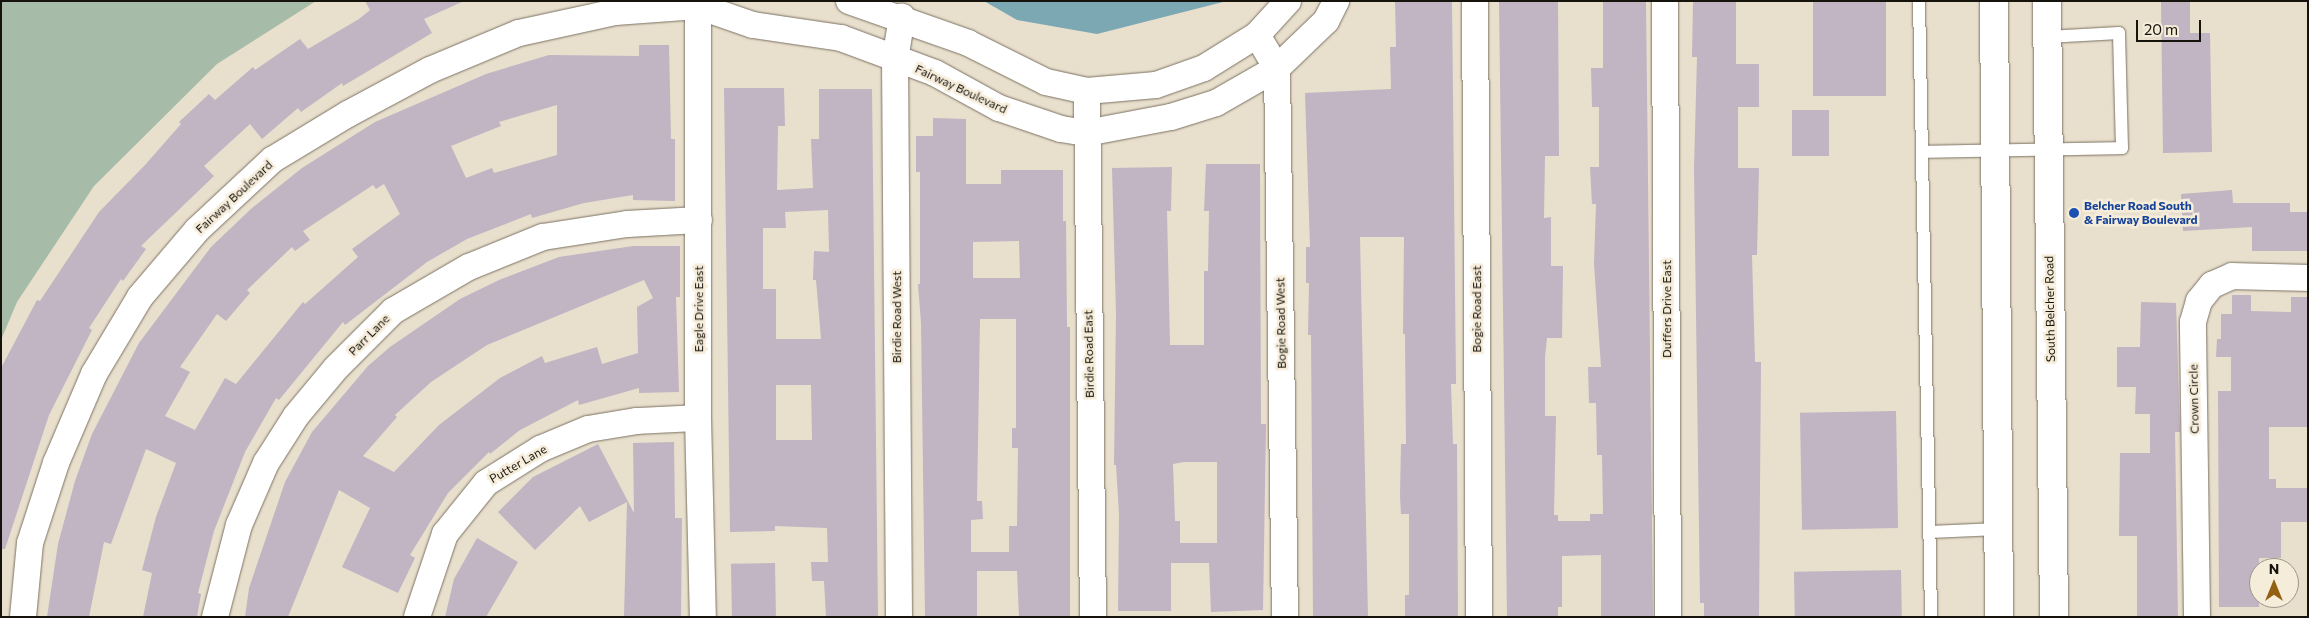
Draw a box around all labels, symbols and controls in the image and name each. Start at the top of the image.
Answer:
scale bar [2139,10,2204,42]
text: 20 m [2144,20,2178,38]
street label: Fairway Boulevard [913,61,1009,117]
street label: Fairway Boulevard [193,158,275,236]
place label: Belcher Road South & Fairway Boulevard [2084,199,2198,227]
marker: Belcher Road South & Fairway Boulevard [2068,207,2080,219]
street label: South Belcher Road [2042,256,2058,362]
street label: Duffers Drive East [1660,260,1674,358]
street label: Bogie Road East [1470,265,1484,353]
street label: Eagle Drive East [692,266,706,352]
street label: Birdie Road West [890,271,904,363]
street label: Bogie Road West [1273,277,1289,369]
street label: Birdie Road East [1081,310,1097,398]
street label: Parr Lane [346,312,392,358]
street label: Crown Circle [2186,364,2202,434]
street label: Putter Lane [487,442,549,486]
north arrow [2249,558,2299,608]
text: N [2269,560,2279,577]

